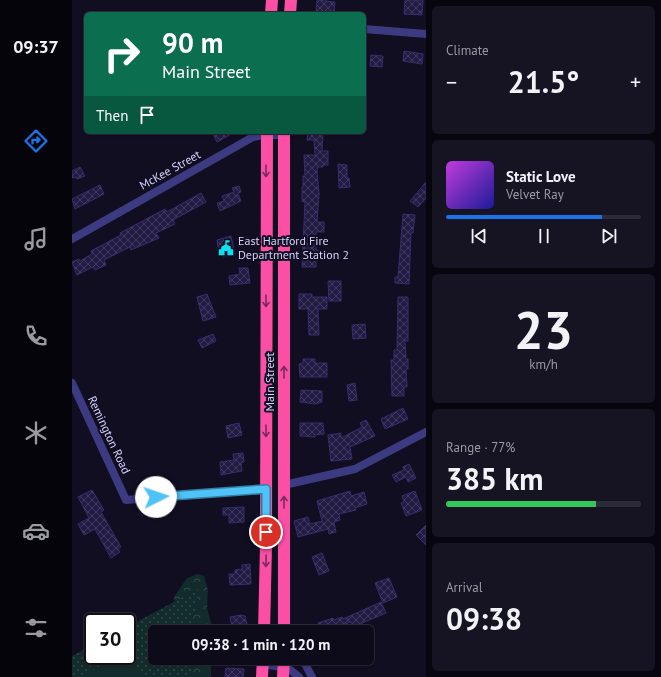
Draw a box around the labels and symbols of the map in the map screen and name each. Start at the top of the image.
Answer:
street label: McKee Street [137,147,203,192]
one-way arrow [262,164,270,177]
place label: East Hartford Fire Department Station 2 [238,233,349,262]
public building icon: East Hartford Fire Department Station 2 [217,239,235,257]
one-way arrow [262,294,270,307]
street label: Main Street [262,352,277,412]
one-way arrow [280,366,288,379]
street label: Remington Road [85,393,134,476]
one-way arrow [262,424,270,437]
position arrow [135,476,177,518]
one-way arrow [280,496,288,509]
pin [249,515,283,549]
one-way arrow [262,554,270,567]
speed limit sign: 30 [84,613,136,665]

